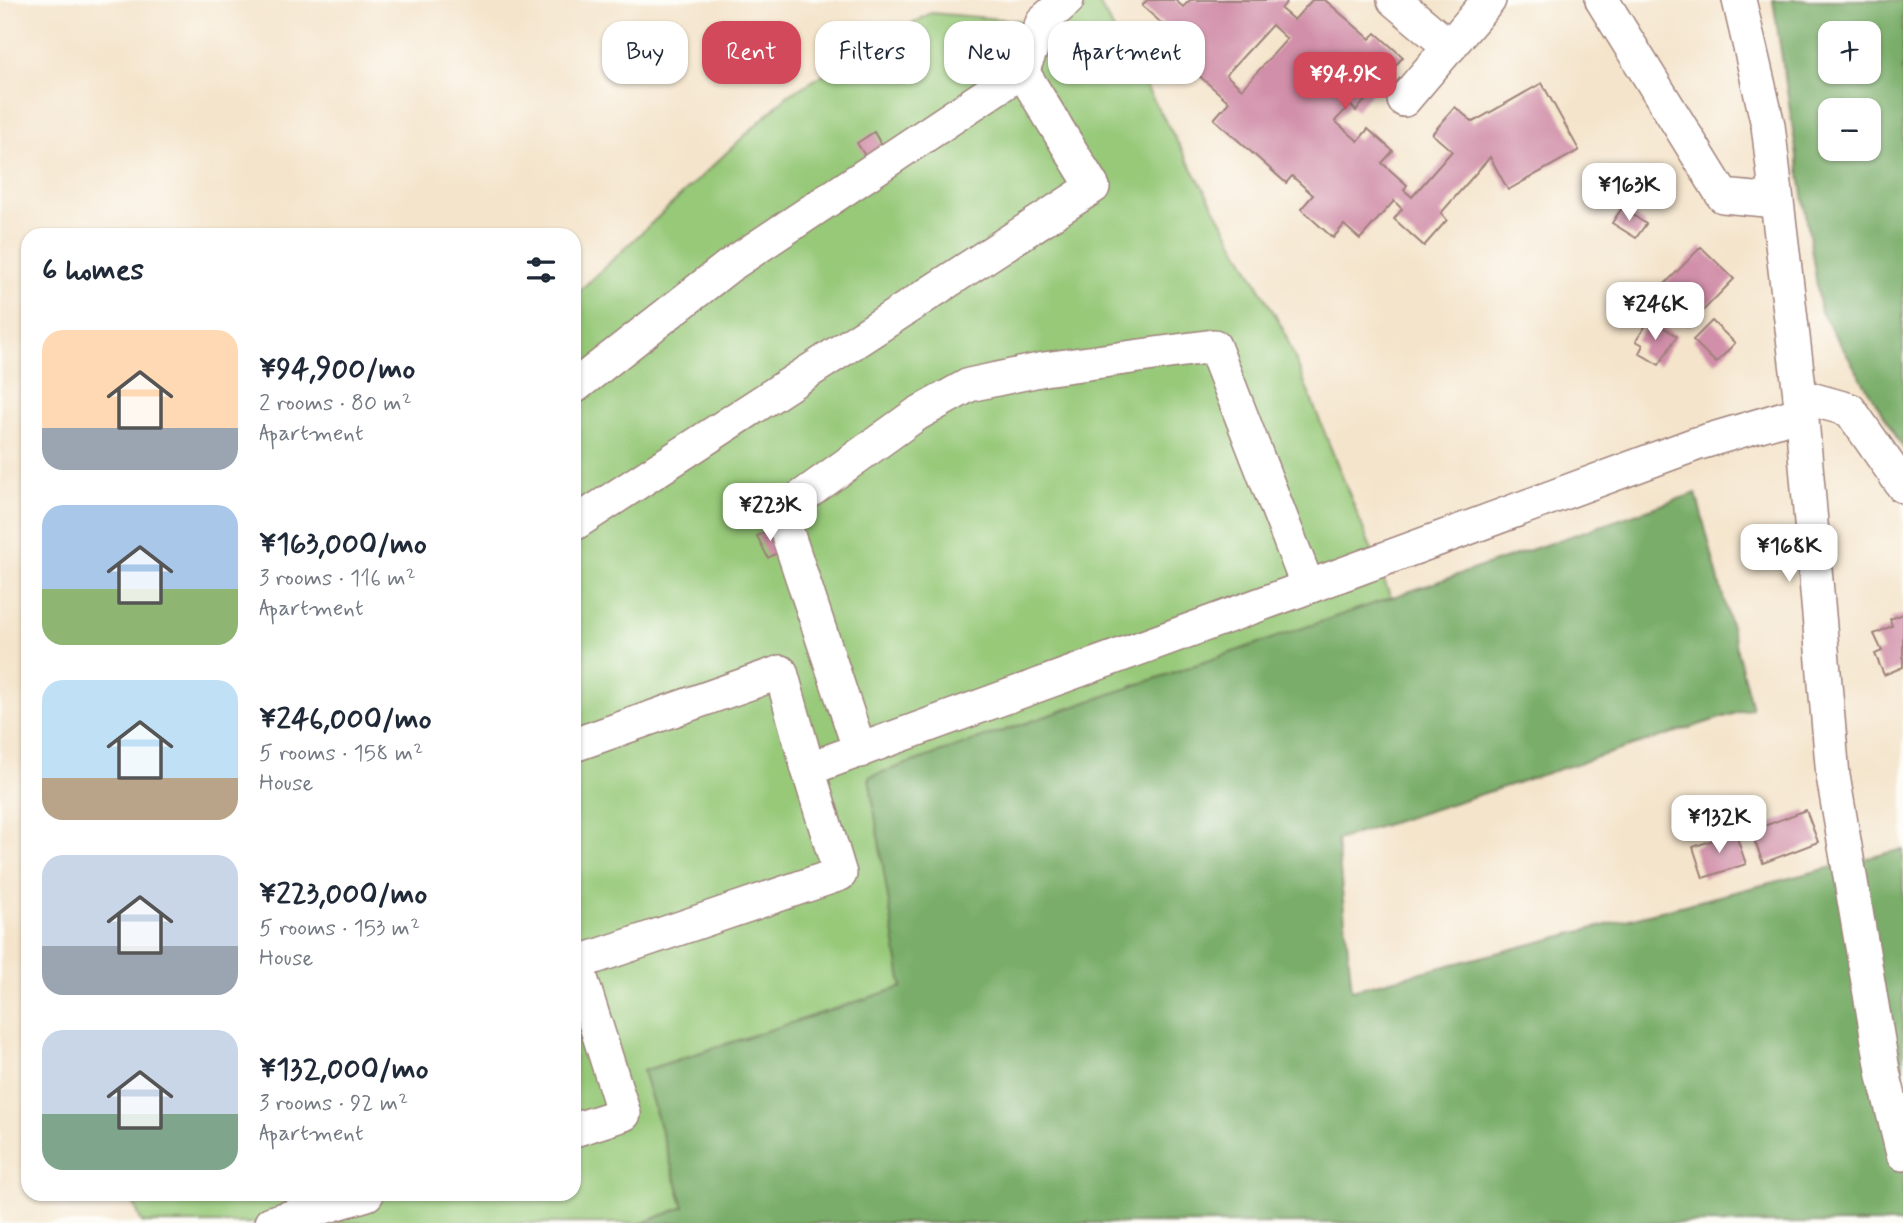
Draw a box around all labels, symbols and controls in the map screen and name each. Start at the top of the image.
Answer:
chip: Buy [602,21,688,84]
chip: Rent [702,21,801,84]
chip: Filters [815,21,930,84]
chip: New [944,21,1034,84]
chip: Apartment [1048,21,1205,84]
map controls [1818,21,1881,161]
button: + [1818,21,1881,84]
pin: ¥94.9K [1288,52,1402,112]
text: ¥94.9K [1310,60,1380,90]
button: − [1818,98,1881,161]
pin: ¥163K [1580,164,1678,223]
text: ¥163K [1598,171,1660,201]
text: 6 homes [42,251,144,290]
icon: filters [522,251,560,289]
pin: ¥246K [1606,282,1704,342]
text: ¥246K [1622,290,1688,320]
text: ¥94,900/mo [259,350,415,389]
icon: home [98,358,182,442]
text: 2 rooms · 80 m² [259,389,412,419]
text: Apartment [259,419,364,449]
pin: ¥223K [721,484,819,543]
text: ¥223K [739,491,801,521]
pin: ¥168K [1740,524,1838,584]
text: ¥163,000/mo [259,525,427,564]
text: ¥168K [1757,532,1821,562]
icon: home [98,533,182,617]
text: 3 rooms · 116 m² [259,564,416,594]
text: Apartment [259,594,364,624]
text: ¥246,000/mo [259,700,432,739]
icon: home [98,708,182,792]
text: 5 rooms · 158 m² [259,739,423,769]
text: House [259,769,313,799]
pin: ¥132K [1670,796,1768,855]
text: ¥132K [1687,803,1751,833]
text: ¥223,000/mo [259,875,427,914]
icon: home [98,883,182,967]
text: 5 rooms · 153 m² [259,914,420,944]
text: House [259,944,313,974]
text: ¥132,000/mo [259,1050,429,1089]
icon: home [98,1058,182,1142]
text: 3 rooms · 92 m² [259,1089,408,1119]
text: Apartment [259,1119,364,1149]

